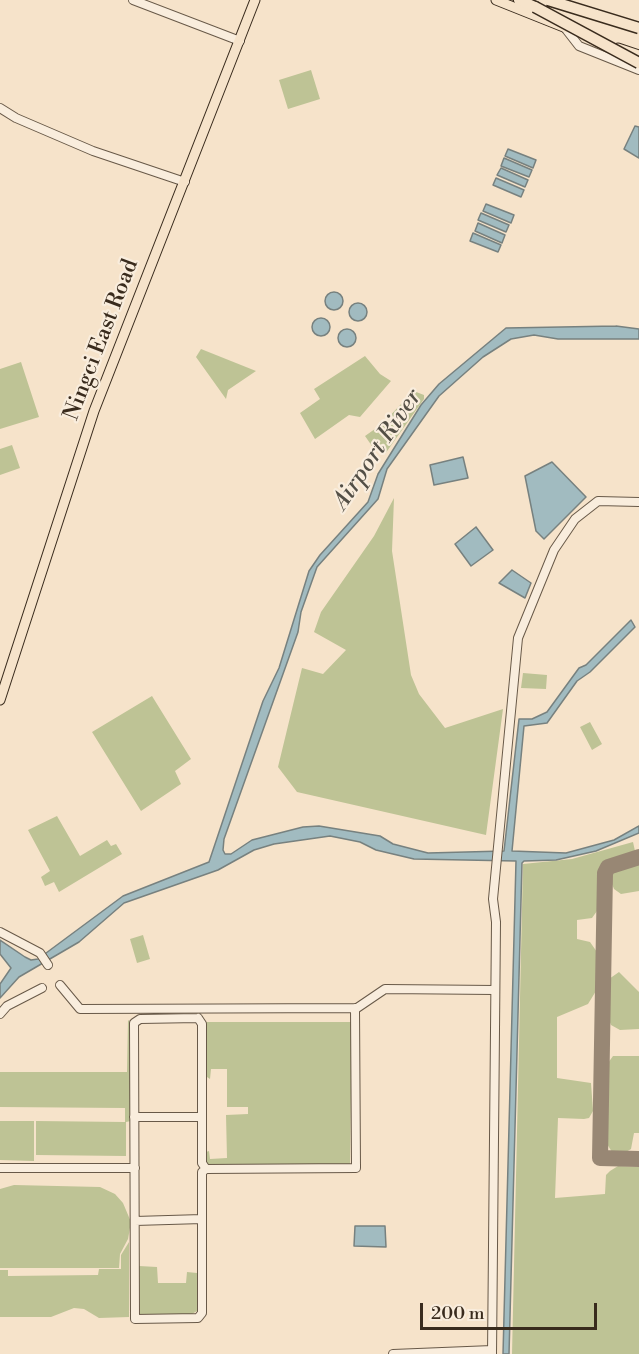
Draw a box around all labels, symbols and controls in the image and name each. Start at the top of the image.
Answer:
street label: Ningci East Road [59,256,145,424]
water label: Airport River [327,384,429,516]
scale bar [423,1291,600,1329]
text: 200 m [431,1302,485,1325]

